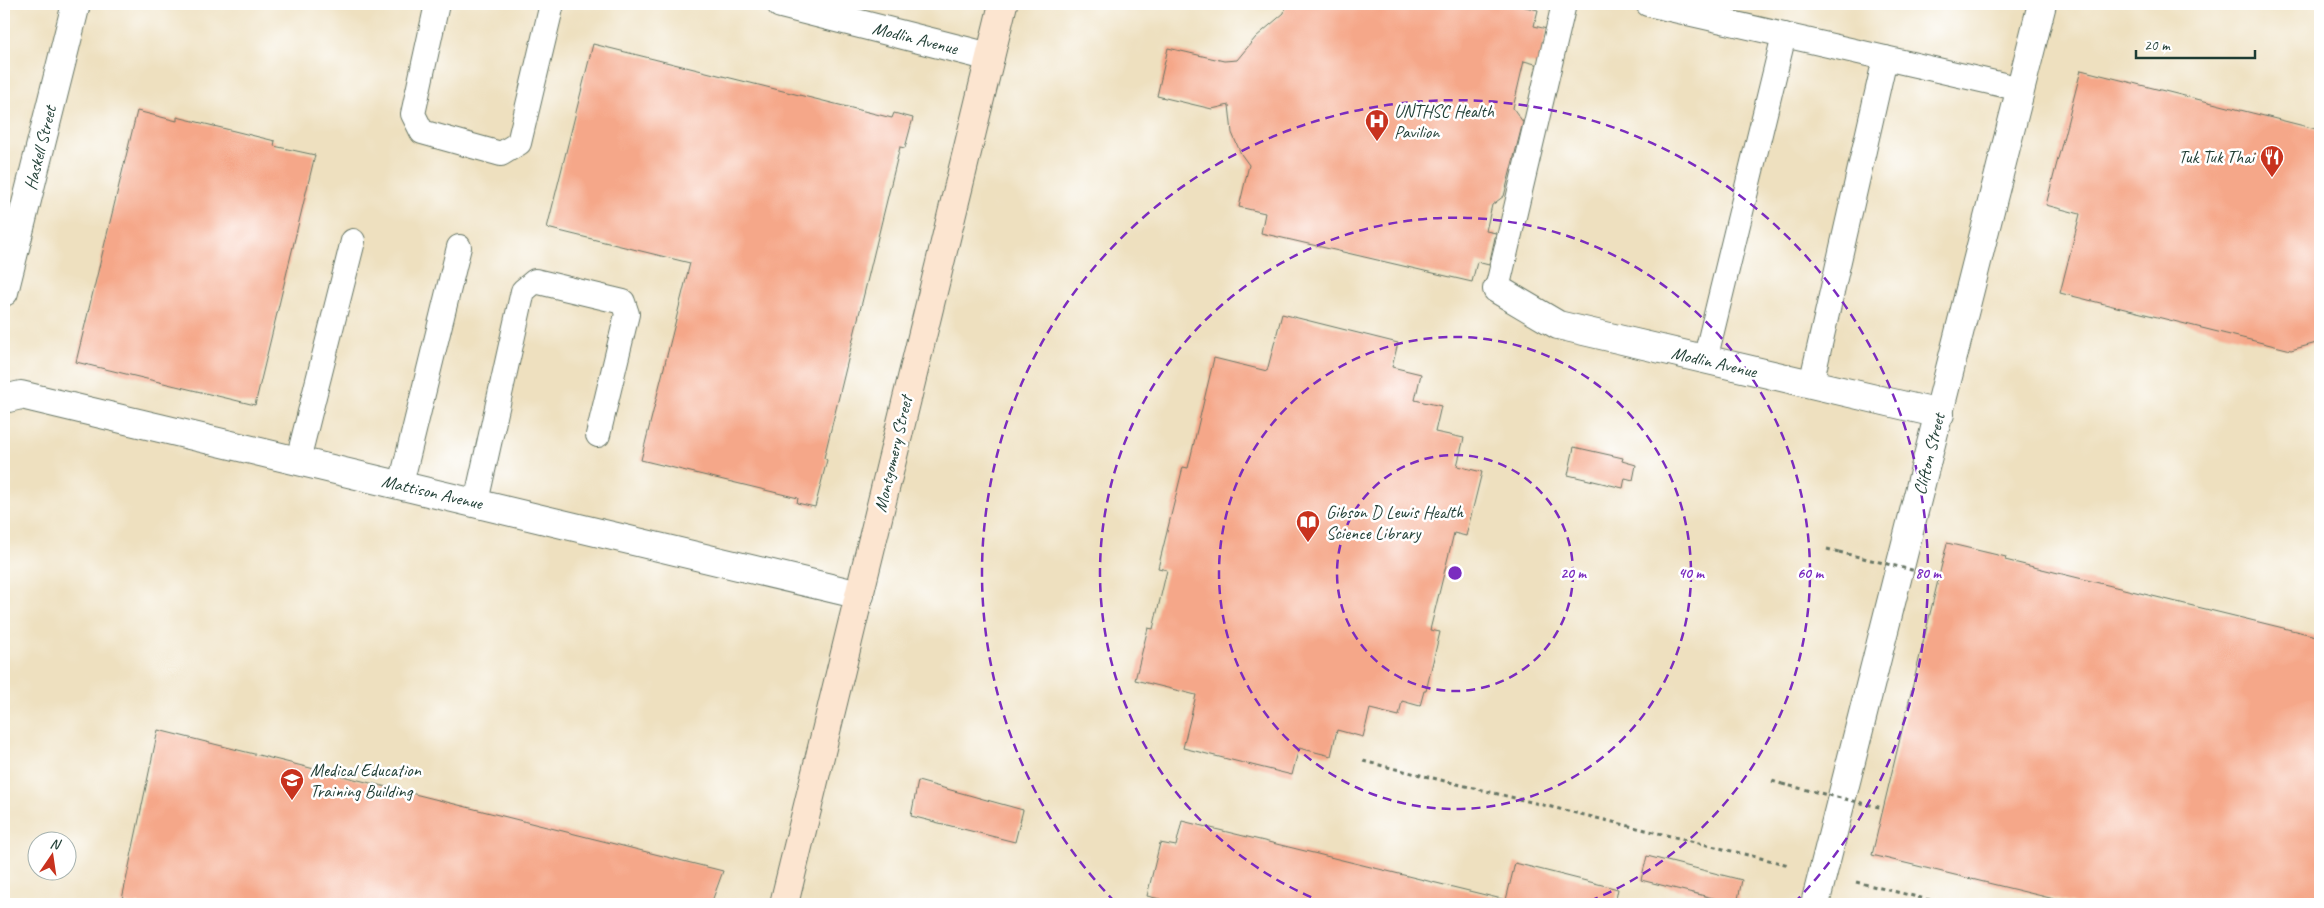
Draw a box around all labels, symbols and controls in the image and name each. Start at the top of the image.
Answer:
street label: Modlin Avenue [870,17,961,59]
scale bar [2136,28,2255,60]
text: 20 m [2144,36,2171,55]
place label: UNTHSC Health Pavilion [1394,100,1495,143]
street label: Haskell Street [19,102,62,192]
hospital icon: UNTHSC Health Pavilion [1364,108,1390,142]
restaurant icon: Tuk Tuk Thai [2259,144,2285,178]
place label: Tuk Tuk Thai [2178,146,2257,168]
street label: Modlin Avenue [1669,342,1760,383]
street label: Montgomery Street [869,391,918,514]
street label: Clifton Street [1908,409,1950,497]
street label: Mattison Avenue [380,470,486,515]
place label: Gibson D Lewis Health Science Library [1326,501,1464,544]
library icon: Gibson D Lewis Health Science Library [1295,509,1321,543]
centre of rings [1446,564,1464,582]
text: 20 m [1560,564,1587,583]
text: 40 m [1678,564,1705,583]
text: 60 m [1797,564,1824,583]
text: 80 m [1915,564,1942,583]
place label: Medical Education Training Building [310,759,422,802]
school or university icon: Medical Education Training Building [279,767,305,801]
north arrow [28,830,78,880]
text: N [49,835,63,854]

